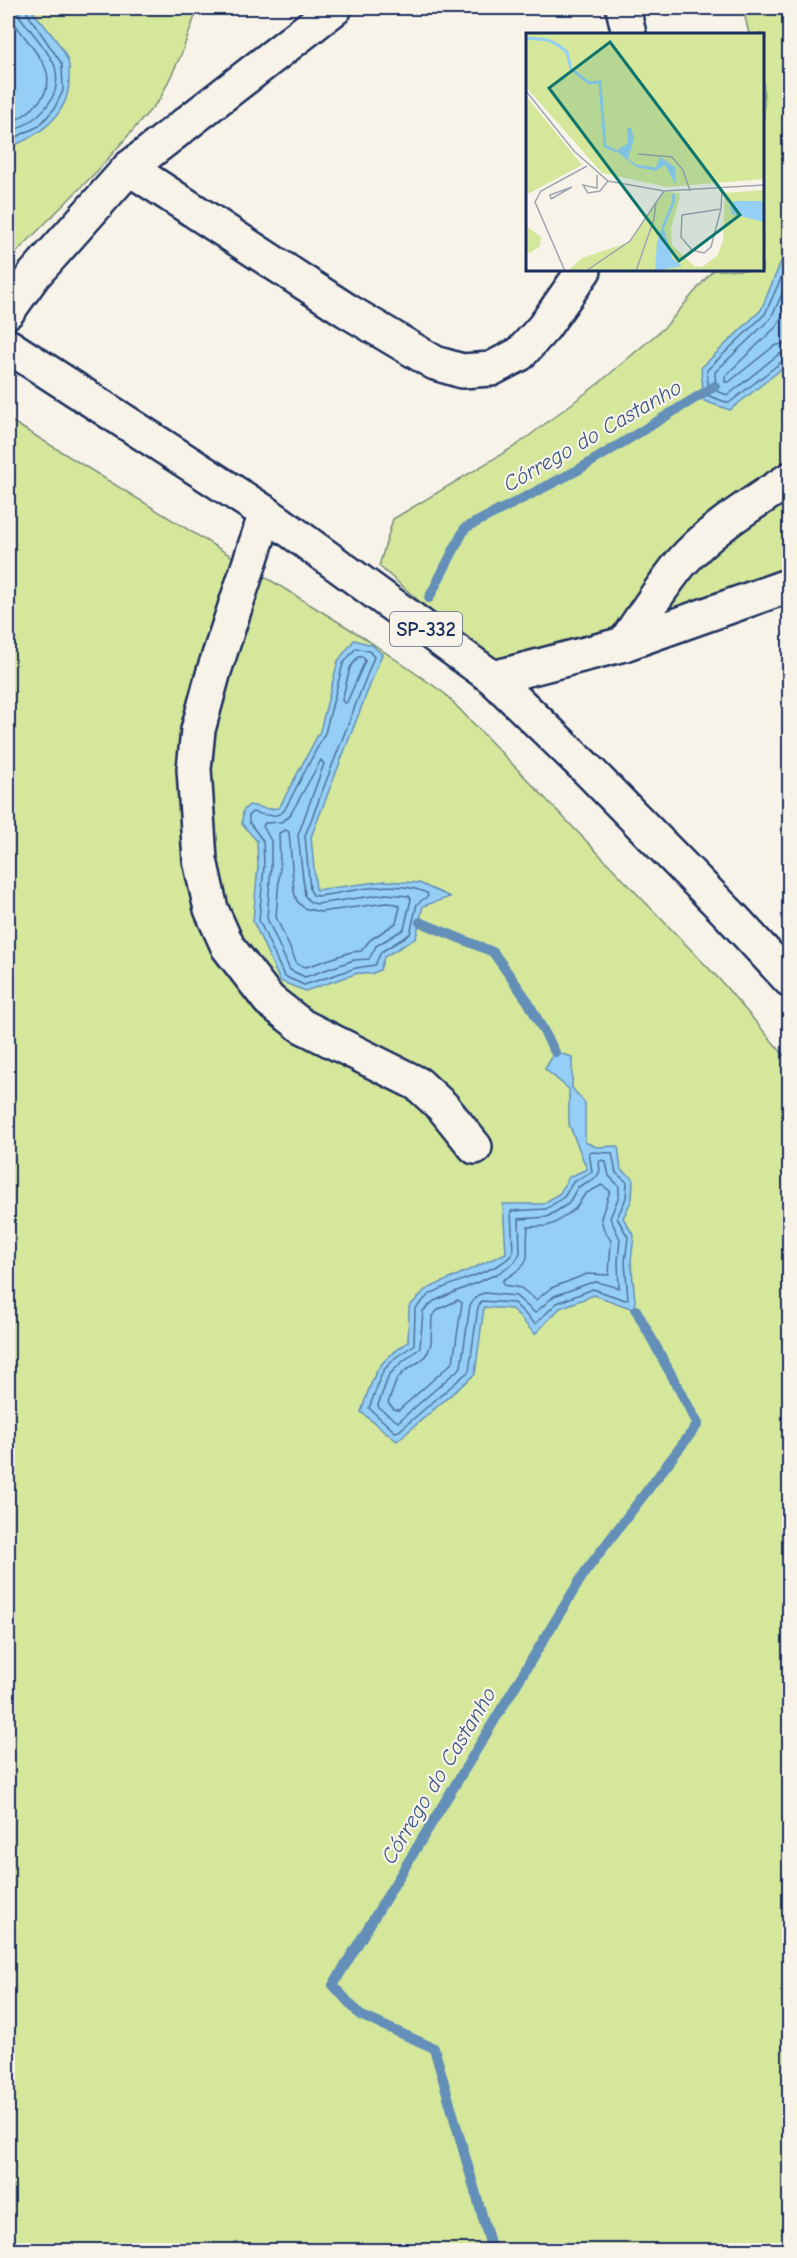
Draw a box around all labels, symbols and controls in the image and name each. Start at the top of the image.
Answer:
inset map [526,33,764,272]
water label: Córrego do Castanho [499,374,686,498]
road number: SP-332 [390,612,462,646]
water label: Córrego do Castanho [376,1682,502,1869]

